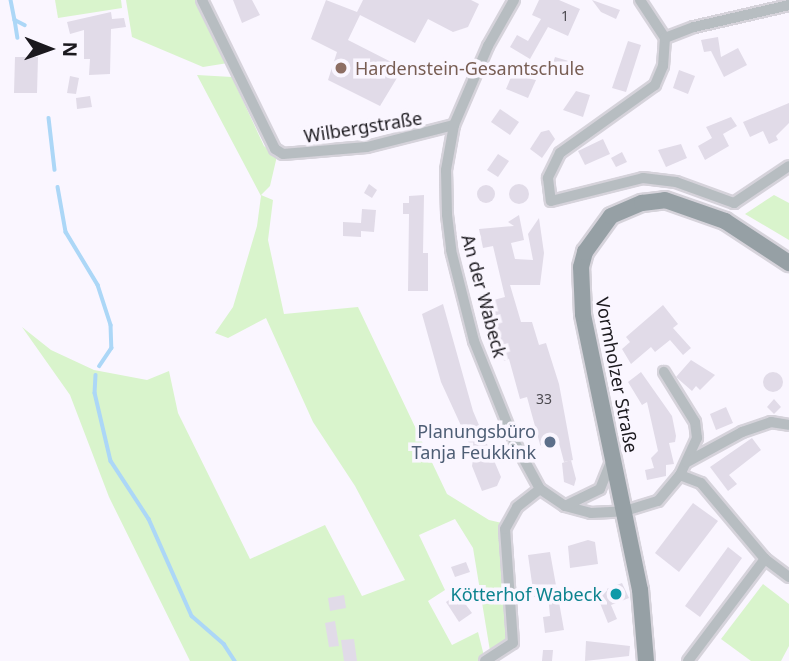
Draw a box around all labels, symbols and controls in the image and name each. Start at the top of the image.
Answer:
house number: 1 [561,8,569,24]
north arrow [14,14,84,84]
text: N [57,41,83,57]
place label: Hardenstein-Gesamtschule [355,57,584,79]
marker: Hardenstein-Gesamtschule [333,60,349,76]
street label: Wilbergstraße [302,107,424,147]
street label: An der Wabeck [457,232,511,360]
street label: Vormholzer Straße [591,295,643,455]
house number: 33 [536,391,552,407]
place label: Planungsbüro Tanja Feukkink [412,421,536,464]
marker: Planungsbüro Tanja Feukkink [542,434,558,450]
place label: Kötterhof Wabeck [451,583,602,605]
marker: Kötterhof Wabeck [608,586,624,602]

